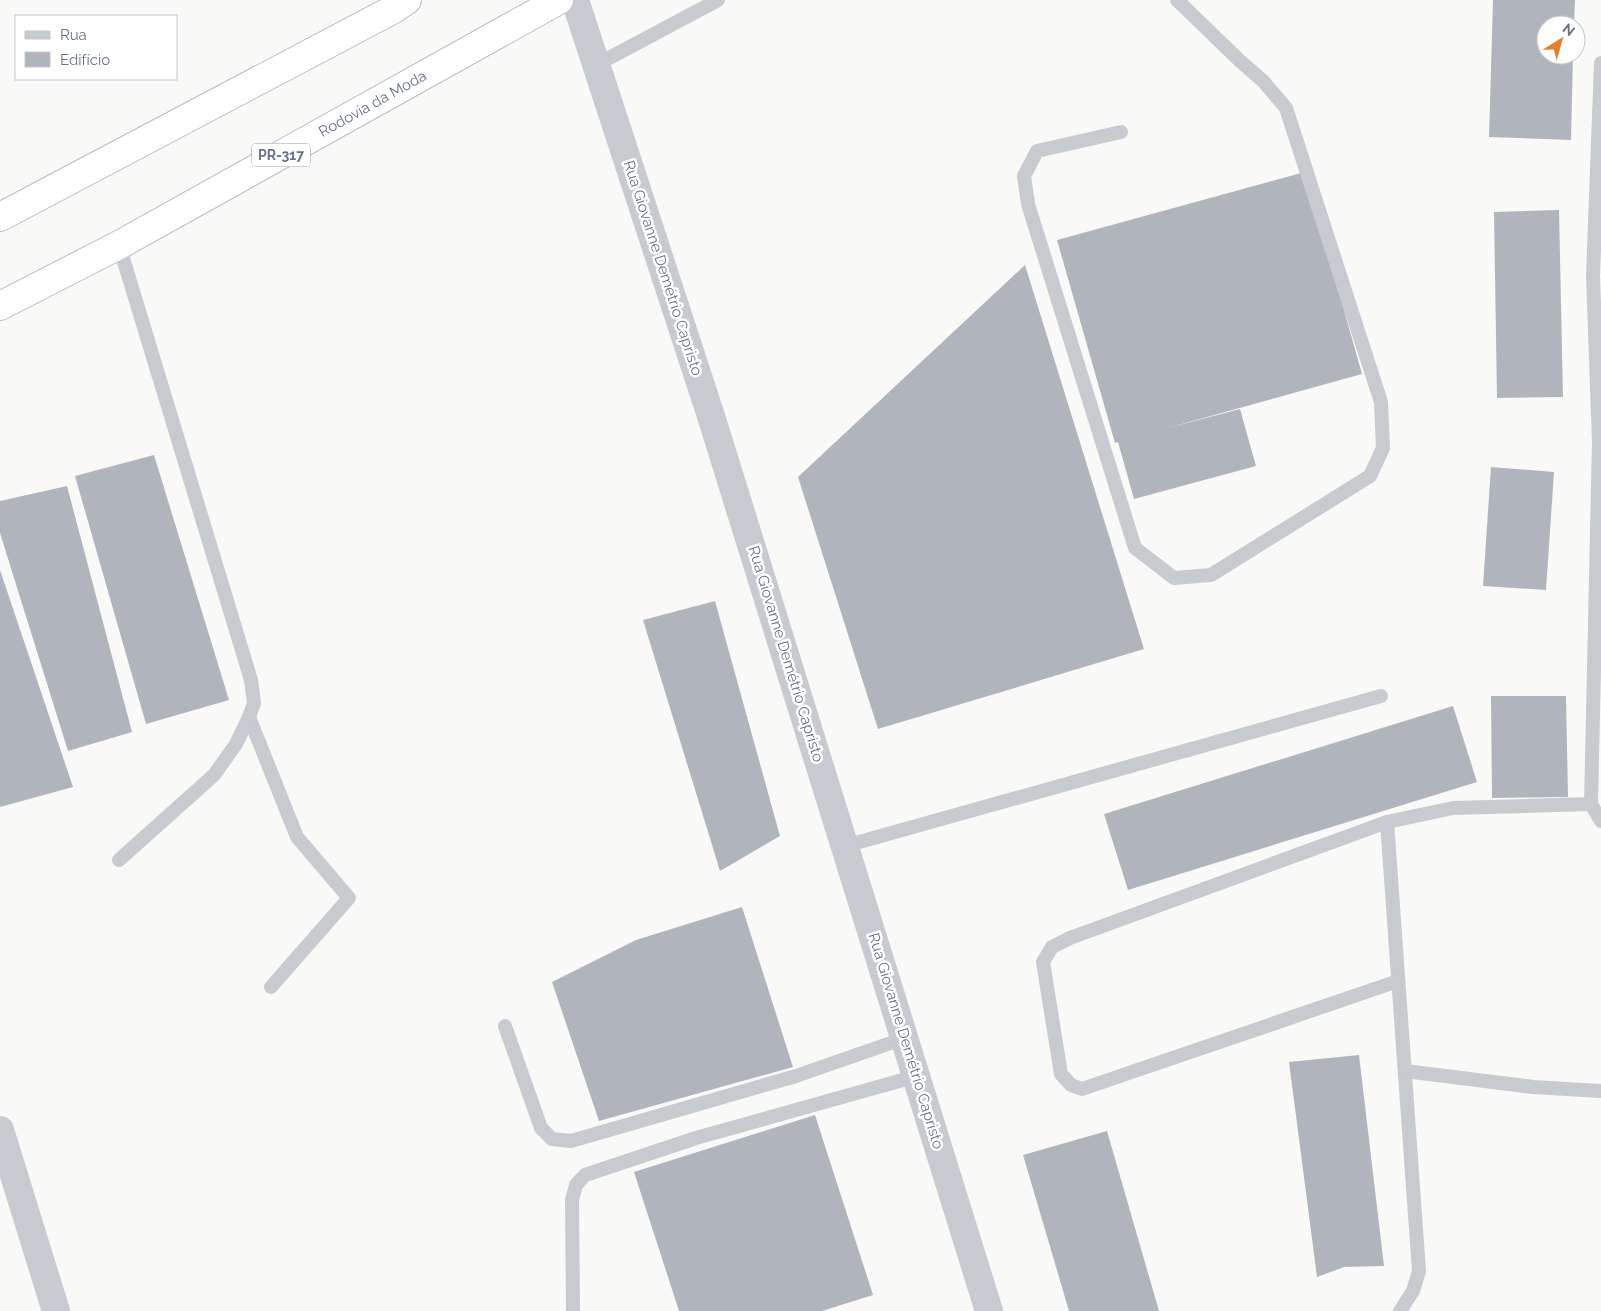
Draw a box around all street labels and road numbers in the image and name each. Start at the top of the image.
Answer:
street label: Rodovia da Moda [316,67,430,141]
road number: PR-317 [252,144,310,166]
street label: Rua Giovanne Demétrio Capristo [620,158,706,378]
street label: Rua Giovanne Demétrio Capristo [744,544,828,764]
street label: Rua Giovanne Demétrio Capristo [864,931,948,1151]

